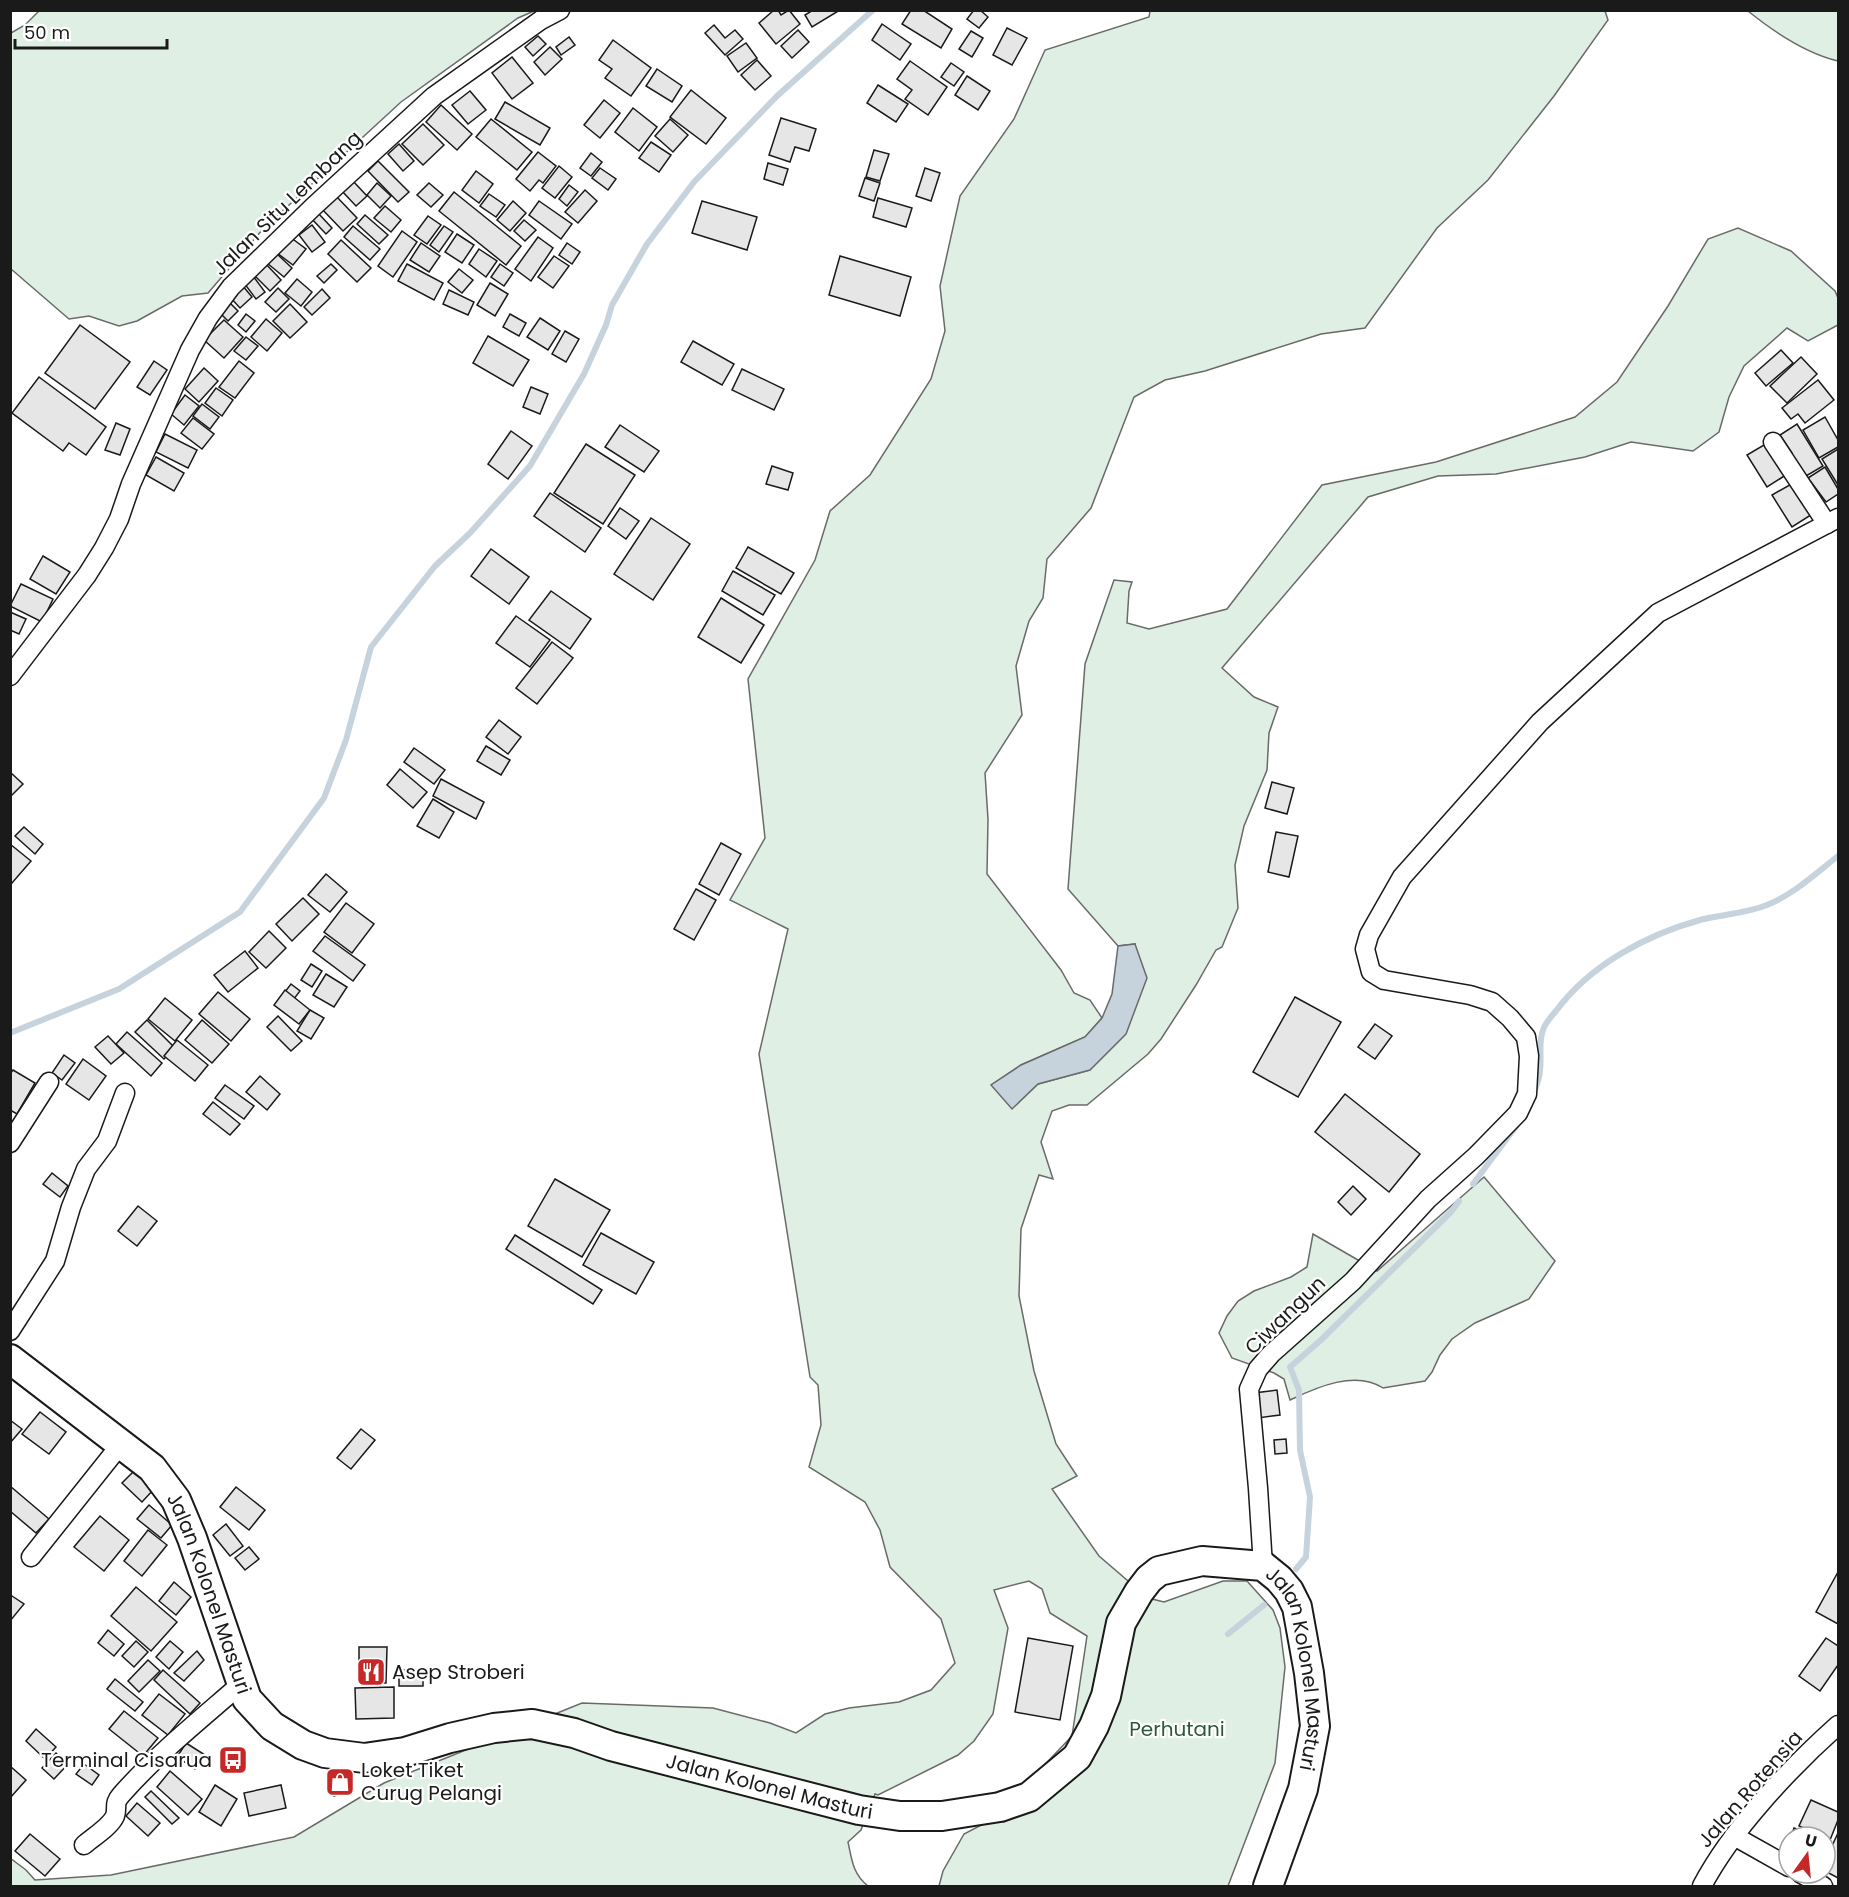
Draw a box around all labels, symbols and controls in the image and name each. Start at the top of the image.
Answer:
scale bar [15,12,166,50]
text: 50 m [24,20,70,45]
street label: Jalan Situ Lembang [206,124,368,282]
street label: Ciwangun [1239,1269,1331,1361]
street label: Jalan Kolonel Masturi [160,1486,258,1698]
street label: Jalan Kolonel Masturi [1260,1560,1329,1773]
restaurant icon: Asep Stroberi [355,1656,387,1688]
place label: Asep Stroberi [392,1658,525,1686]
park label: Perhutani [1129,1715,1225,1743]
street label: Jalan Rotensia [1691,1724,1809,1854]
bus stop icon: Terminal Cisarua [217,1744,249,1776]
place label: Terminal Cisarua [41,1746,212,1774]
street label: Jalan Kolonel Masturi [663,1747,875,1826]
place label: Loket Tiket Curug Pelangi [361,1756,502,1807]
shop icon: Loket Tiket Curug Pelangi [324,1766,356,1798]
north arrow [1777,1825,1837,1885]
text: U [1802,1828,1819,1854]

